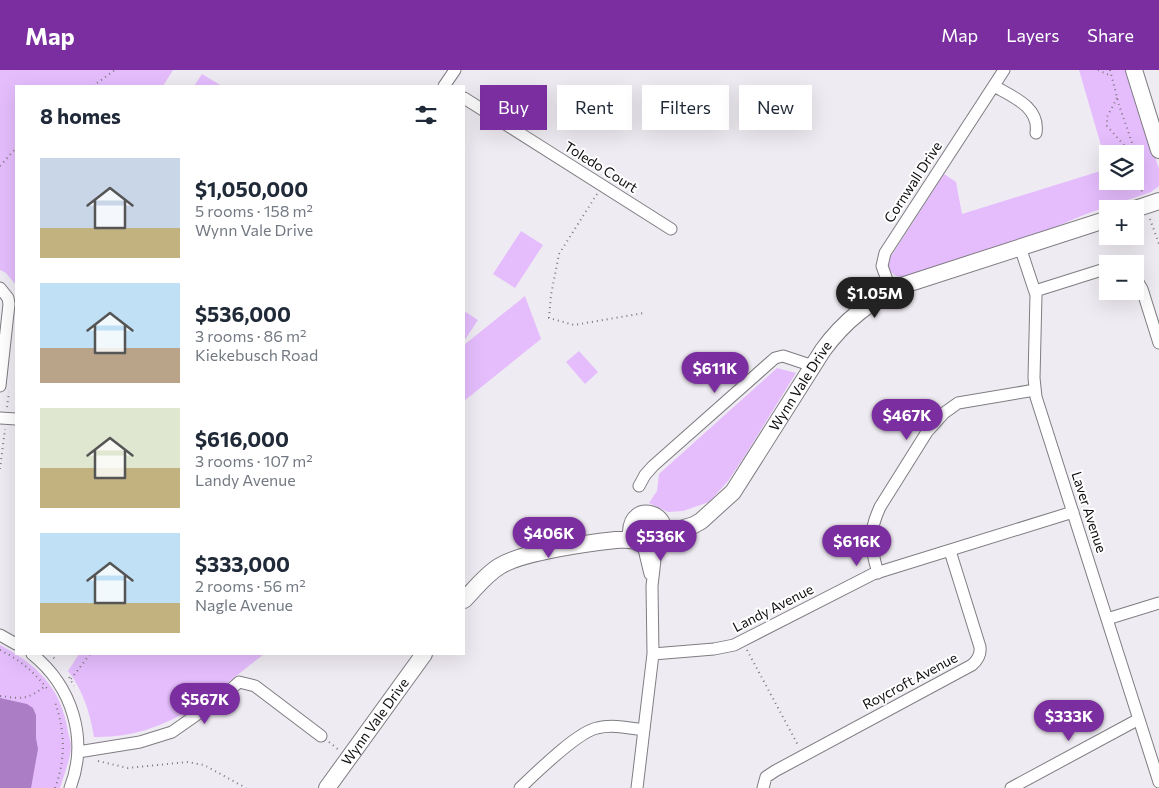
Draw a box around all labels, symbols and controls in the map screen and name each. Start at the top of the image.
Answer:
text: Map [25,21,75,50]
text: Map [941,24,978,46]
text: Layers [1006,24,1059,46]
text: Share [1087,24,1134,46]
chip: Buy [480,85,547,130]
chip: Rent [557,85,632,130]
chip: Filters [642,85,729,130]
chip: New [739,85,812,130]
icon: filters [412,101,440,129]
text: 8 homes [40,103,121,128]
street label: Toledo Court [561,137,641,196]
street label: Cornwall Drive [880,138,945,226]
map controls [1099,145,1144,300]
button: layers [1099,145,1144,190]
text: $1,050,000 [195,176,308,201]
icon: home [80,178,140,238]
button: + [1099,200,1144,245]
text: 5 rooms · 158 m² [195,201,313,220]
text: Wynn Vale Drive [195,220,313,239]
button: − [1099,255,1144,300]
pin: $1.05M [834,276,916,319]
text: $1.05M [847,283,903,302]
text: $536,000 [195,301,291,326]
icon: home [80,303,140,363]
text: 3 rooms · 86 m² [195,326,306,345]
street label: Wynn Vale Drive [765,337,835,434]
text: Kiekebusch Road [195,345,318,364]
pin: $611K [680,352,750,394]
text: $611K [693,358,737,377]
pin: $467K [872,398,942,441]
text: $467K [883,405,931,424]
text: $616,000 [195,426,289,451]
icon: home [80,428,140,488]
text: 3 rooms · 107 m² [195,451,313,470]
street label: Laver Avenue [1068,469,1111,555]
text: Landy Avenue [195,470,296,489]
pin: $406K [514,516,584,559]
pin: $536K [626,520,696,562]
text: $406K [524,523,574,542]
pin: $616K [822,524,892,567]
text: $536K [637,526,685,545]
text: $616K [833,531,881,550]
text: $333,000 [195,551,290,576]
icon: home [80,553,140,613]
text: 2 rooms · 56 m² [195,576,306,595]
street label: Landy Avenue [730,580,816,635]
text: Nagle Avenue [195,595,293,614]
street label: Roycroft Avenue [859,648,960,713]
street label: Wynn Vale Drive [337,674,412,768]
pin: $567K [170,682,240,725]
text: $567K [181,689,229,708]
pin: $333K [1034,700,1104,742]
text: $333K [1045,706,1093,725]

